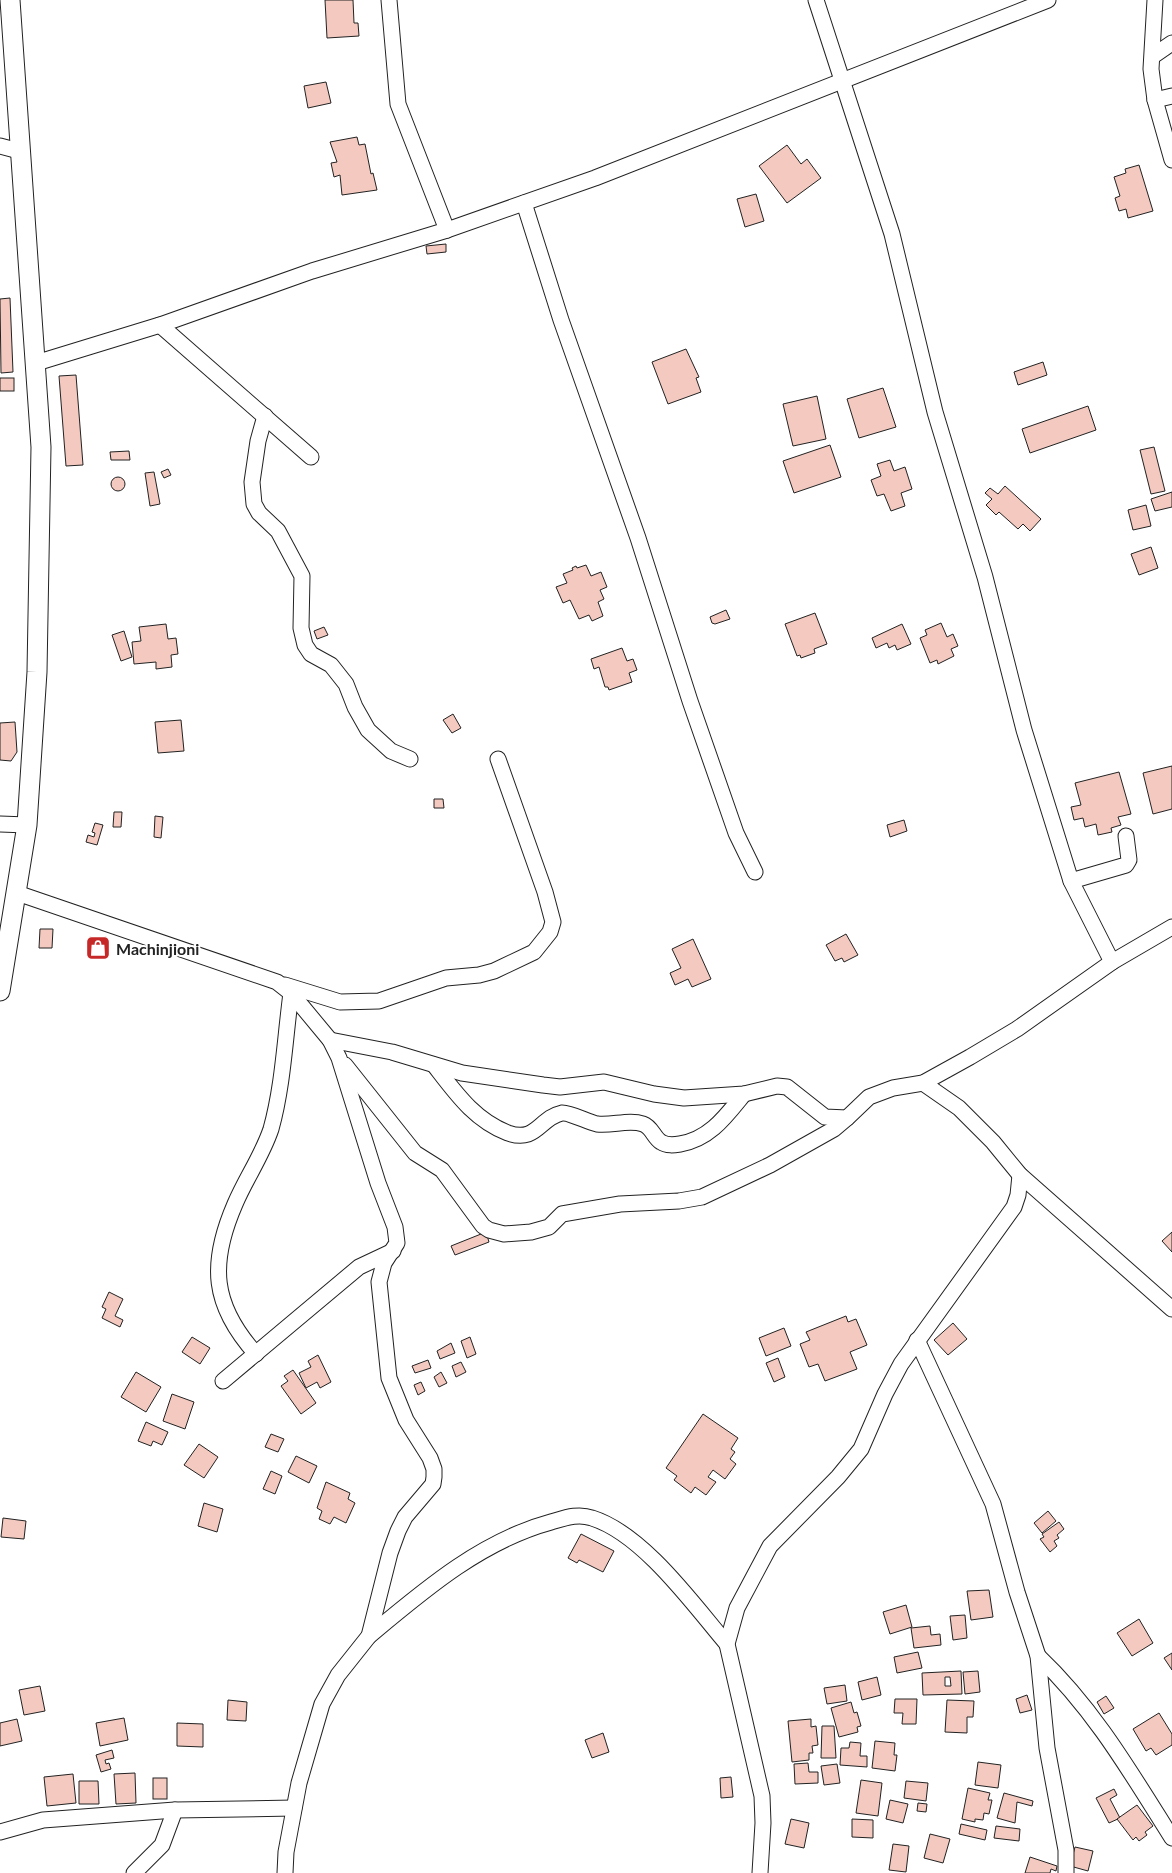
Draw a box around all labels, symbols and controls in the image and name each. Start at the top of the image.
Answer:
shop icon: Machinjioni [85,935,111,961]
place label: Machinjioni [116,939,199,958]

